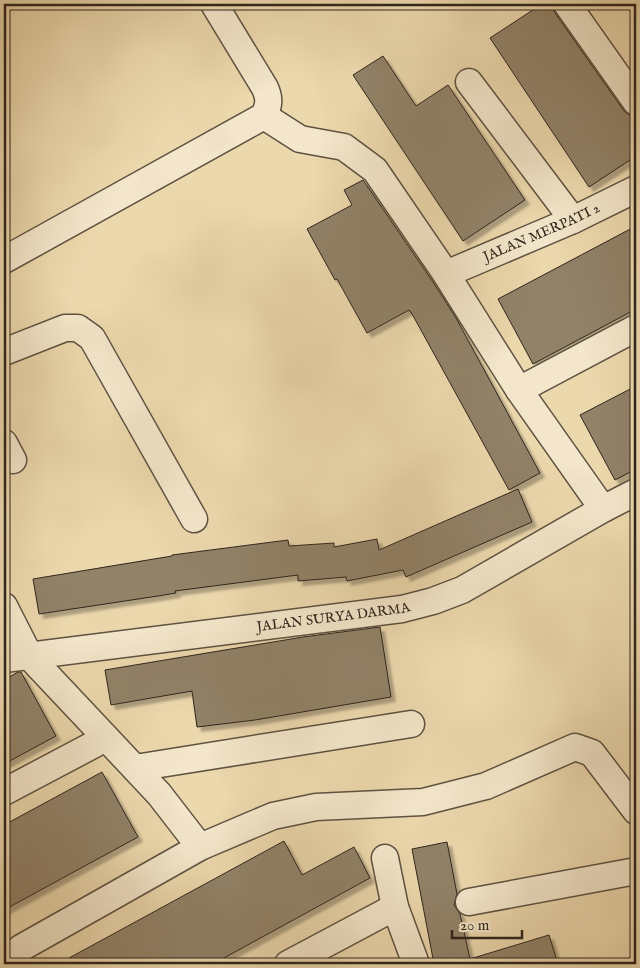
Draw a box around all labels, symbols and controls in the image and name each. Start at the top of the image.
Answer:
street label: JALAN MERPATI 2 [479,199,603,267]
street label: JALAN SURYA DARMA [254,598,413,636]
scale bar [452,908,522,940]
text: 20 m [460,916,490,935]

